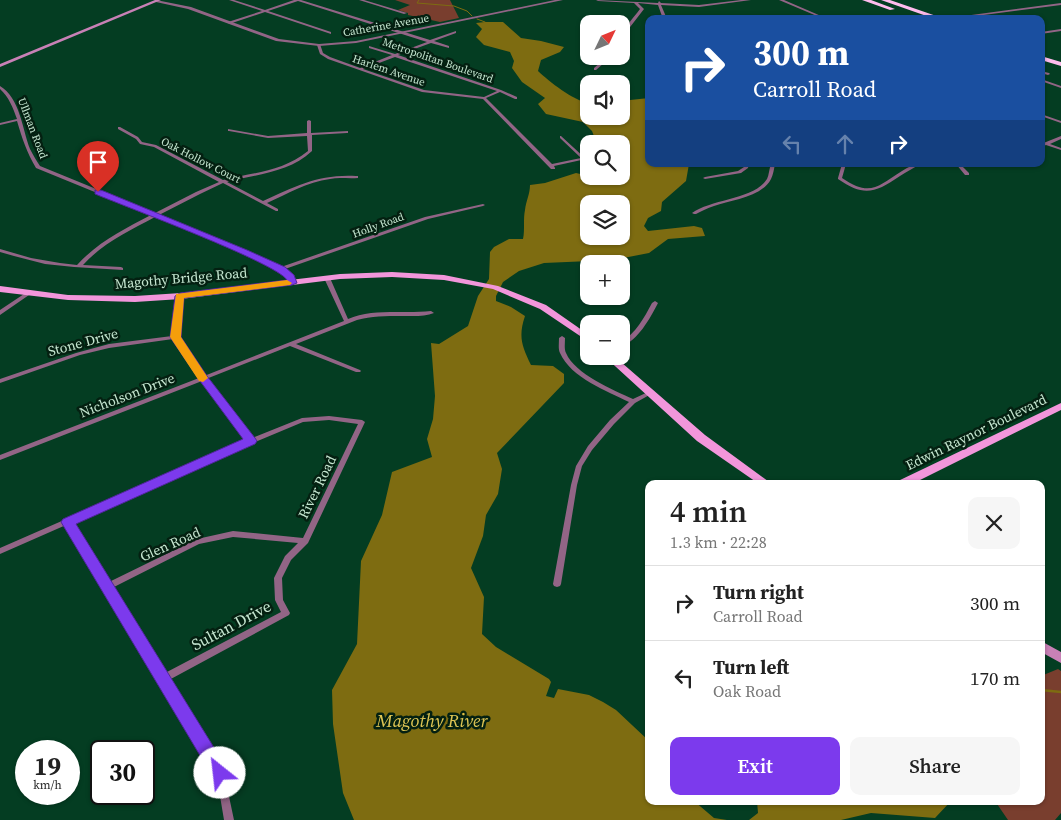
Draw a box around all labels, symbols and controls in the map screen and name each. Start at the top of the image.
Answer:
street label: Catherine Avenue [342,10,431,40]
north arrow [580,15,630,65]
map controls [580,15,630,365]
text: 300 m [753,29,849,77]
street label: Metropolitan Boulevard [380,34,496,87]
icon: right [670,35,735,100]
street label: Harlem Avenue [350,51,428,90]
text: Carroll Road [753,74,876,104]
button: sound [580,75,630,125]
street label: Ullman Road [14,96,51,162]
icon: left [778,130,806,158]
icon: ahead [831,130,859,158]
icon: right [884,130,912,158]
street label: Oak Hollow Court [158,134,244,187]
button: search [580,135,630,185]
pin [77,141,119,192]
icon: arrive [84,148,112,176]
button: layers [580,195,630,245]
street label: Holly Road [350,209,407,242]
button: + [580,255,630,305]
street label: Magothy Bridge Road [114,262,248,294]
button: − [580,315,630,365]
street label: Stone Drive [46,323,120,361]
street label: Nicholson Drive [76,368,178,422]
street label: Edwin Raynor Boulevard [902,389,1050,475]
street label: River Road [293,452,341,522]
text: 4 min [670,491,747,532]
button: close [968,497,1020,549]
street label: Glen Road [137,522,204,566]
text: 1.3 km · 22:28 [670,531,767,553]
text: Turn right [713,579,804,605]
icon: right [670,589,698,617]
text: 300 m [970,590,1020,616]
street label: Sultan Drive [187,595,275,655]
text: Carroll Road [713,605,803,627]
text: Turn left [713,654,789,680]
icon: left [670,664,698,692]
text: 170 m [970,665,1020,691]
text: Oak Road [713,680,781,702]
water label: Magothy River [375,708,488,733]
button: Exit [670,737,840,795]
button: Share [850,737,1020,795]
speed limit sign: 30 [90,740,155,805]
position arrow [193,746,245,798]
text: 19 [34,749,61,783]
text: km/h [33,777,62,793]

